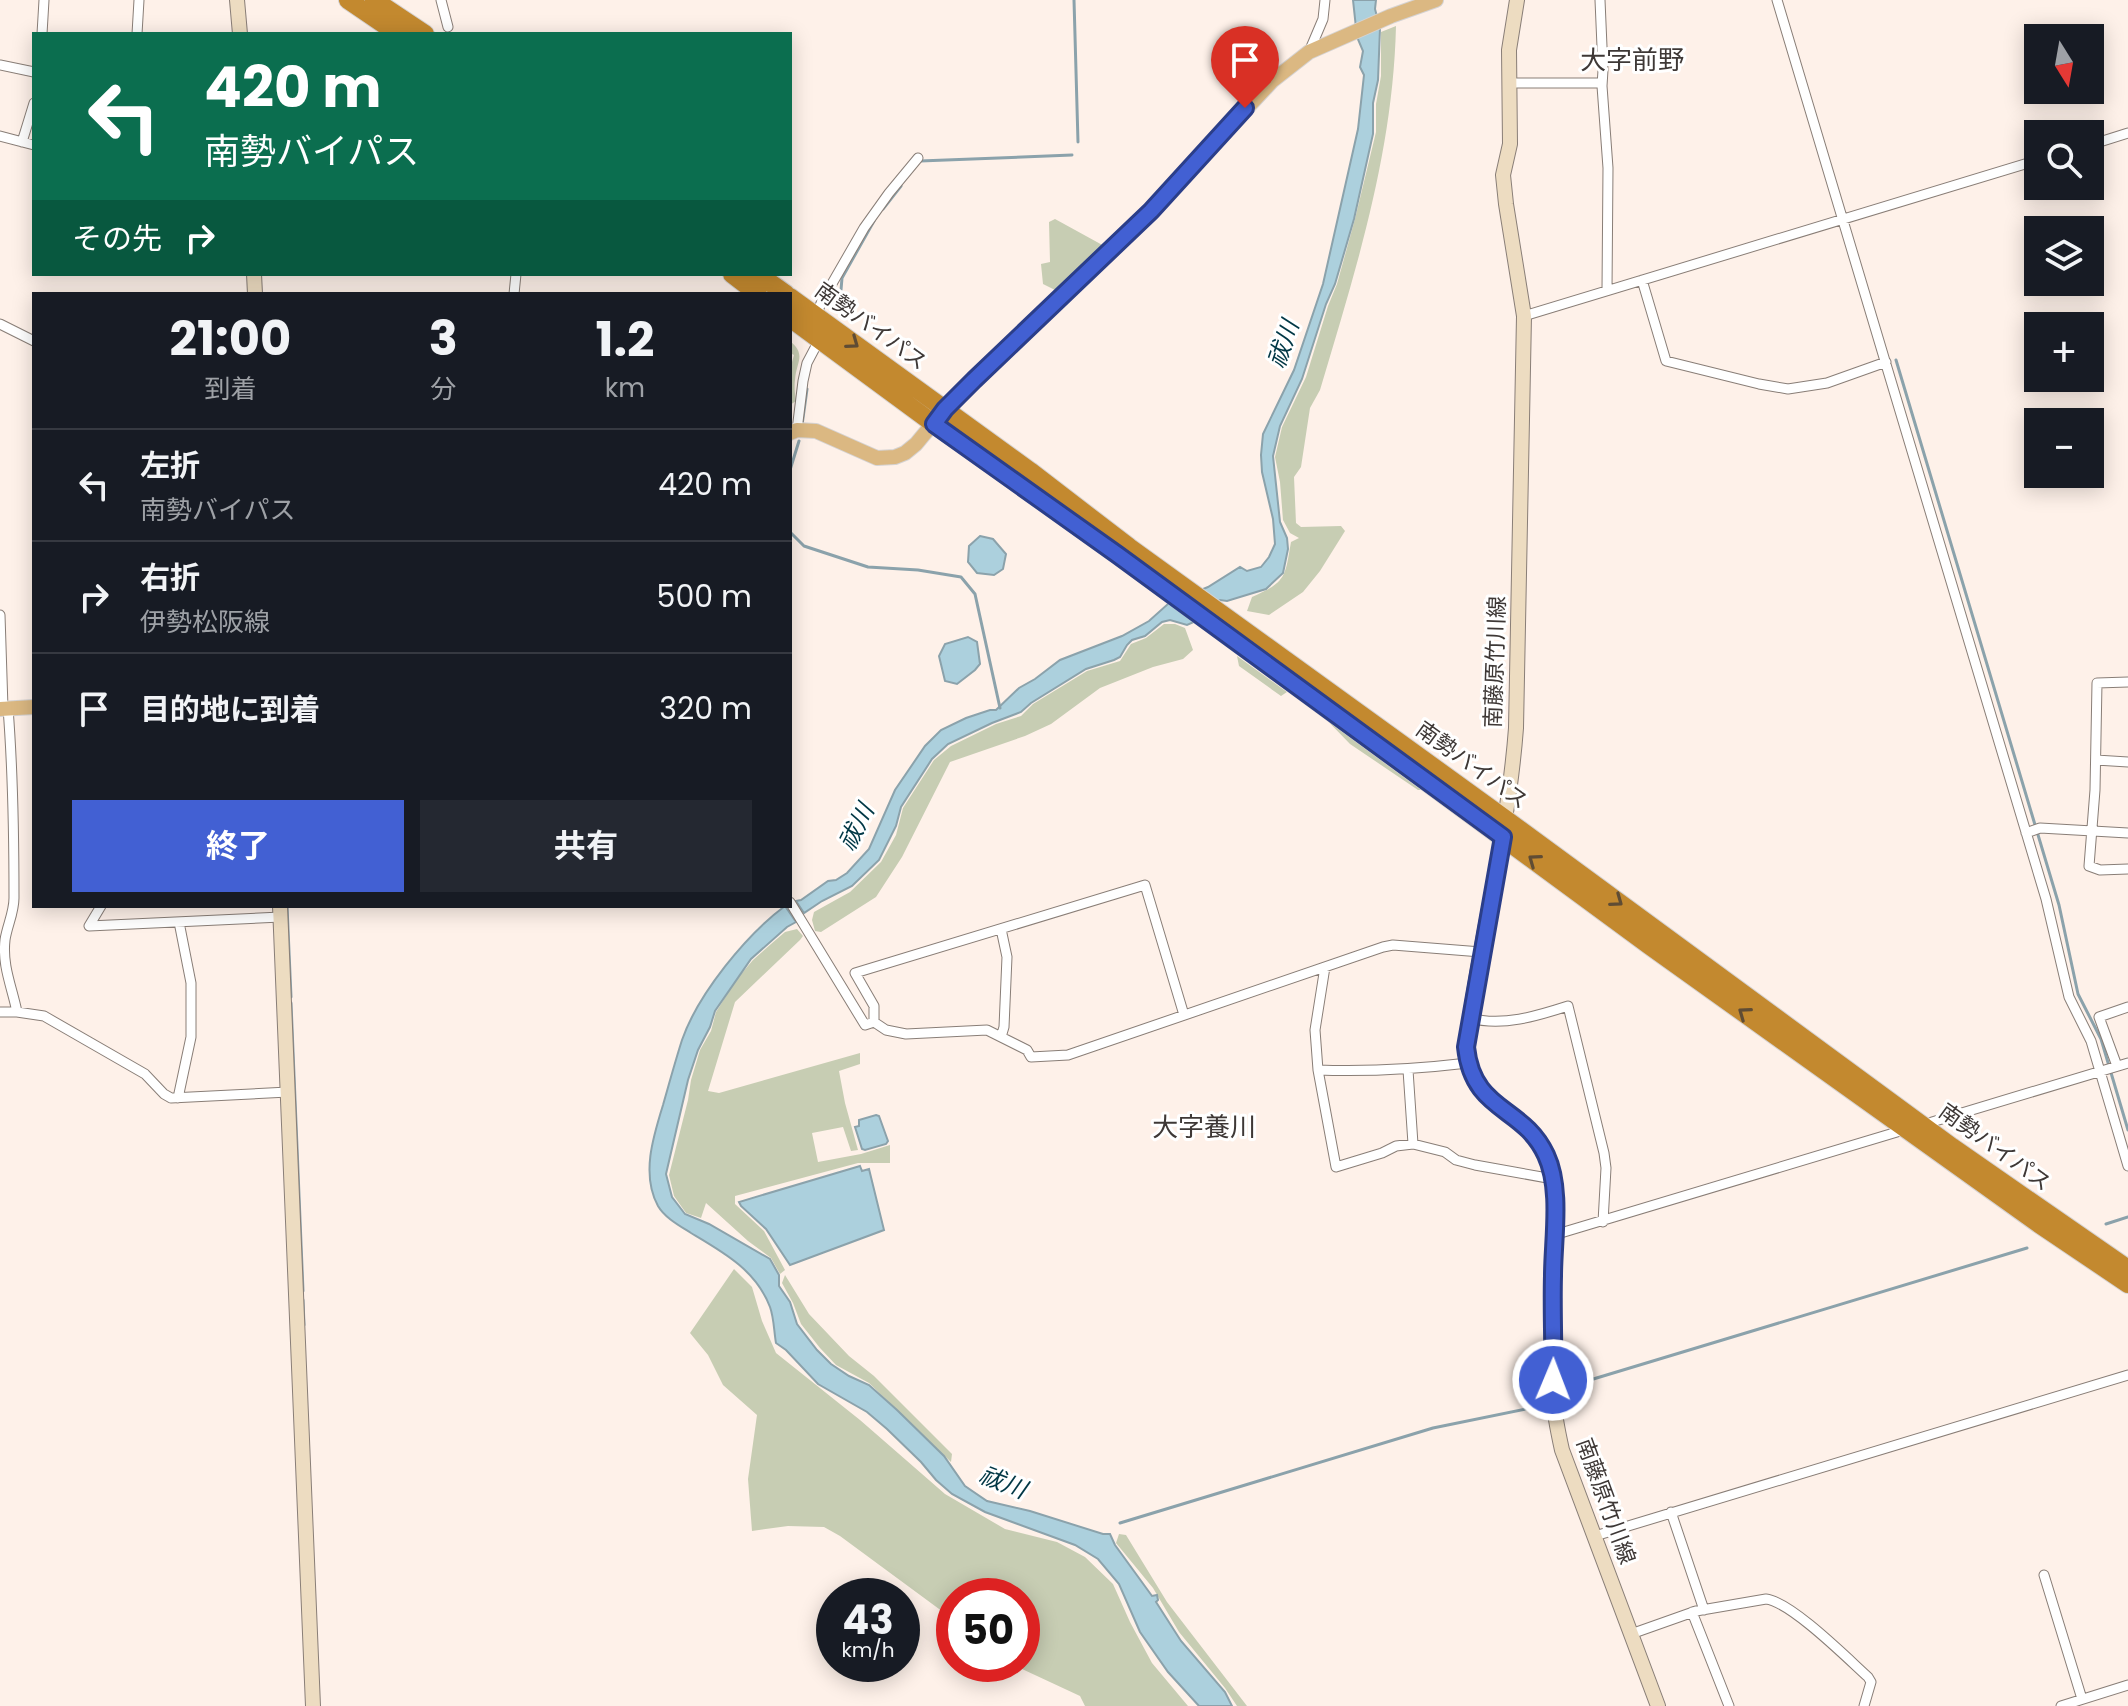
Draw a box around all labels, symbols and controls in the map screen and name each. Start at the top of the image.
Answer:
north arrow [2024,24,2104,104]
map controls [2024,24,2104,488]
pin [1211,26,1279,108]
icon: arrive [1223,38,1267,82]
district label: 大字前野 [1580,42,1684,78]
text: 420 m [204,48,382,127]
icon: left [72,64,176,168]
button: search [2024,120,2104,200]
text: 南勢バイパス [204,126,419,177]
icon: right [178,216,222,260]
button: layers [2024,216,2104,296]
text: その先 [72,217,162,260]
street label: 南勢バイパス [809,275,933,377]
text: 21:00 [170,305,291,372]
text: 3 [429,305,458,372]
text: 1.2 [595,306,654,373]
button: + [2024,312,2104,392]
water label: 祓川 [1260,313,1307,372]
one-way arrow [845,333,859,347]
text: km [605,370,645,406]
text: 到着 [204,371,256,407]
text: 分 [430,371,456,407]
button: − [2024,408,2104,488]
text: 左折 [140,444,200,487]
icon: left [72,463,116,507]
text: 420 m [658,463,752,506]
text: 南勢バイパス [140,492,295,528]
text: 右折 [140,556,200,599]
icon: right [72,575,116,619]
text: 500 m [657,575,752,618]
street label: 南藤原竹川線 [1477,595,1513,729]
text: 伊勢松阪線 [140,604,270,640]
icon: arrive [72,687,116,731]
text: 320 m [659,687,752,730]
text: 目的地に到着 [140,688,320,731]
street label: 南勢バイパス [1410,714,1534,816]
water label: 祓川 [830,795,883,856]
button: 終了 [72,800,404,892]
button: 共有 [420,800,752,892]
one-way arrow [1528,855,1543,869]
one-way arrow [1608,891,1623,905]
one-way arrow [1738,1008,1753,1023]
street label: 南勢バイパス [1933,1096,2057,1198]
district label: 大字養川 [1152,1109,1256,1145]
position arrow [1511,1338,1595,1422]
street label: 南藤原竹川線 [1569,1434,1643,1568]
water label: 祓川 [975,1458,1034,1507]
speed limit sign: 50 [936,1578,1040,1682]
text: 43 [842,1592,894,1648]
text: km/h [841,1636,895,1664]

